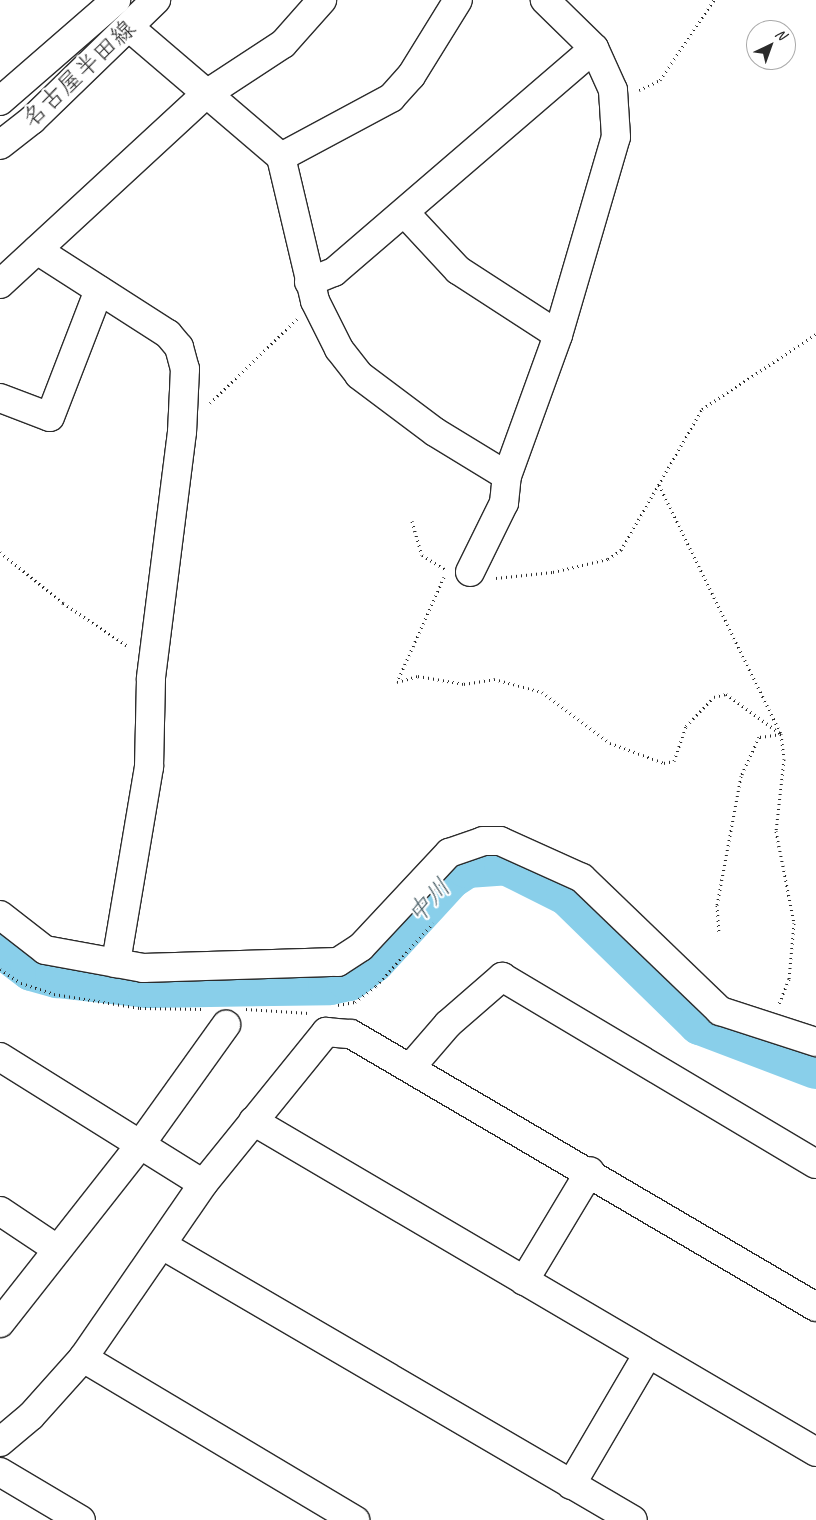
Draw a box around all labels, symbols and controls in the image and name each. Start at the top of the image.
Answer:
street label: 名古屋半田線 [17,14,141,134]
north arrow [746,20,796,70]
text: N [772,25,790,43]
water label: 中川 [401,872,457,930]

